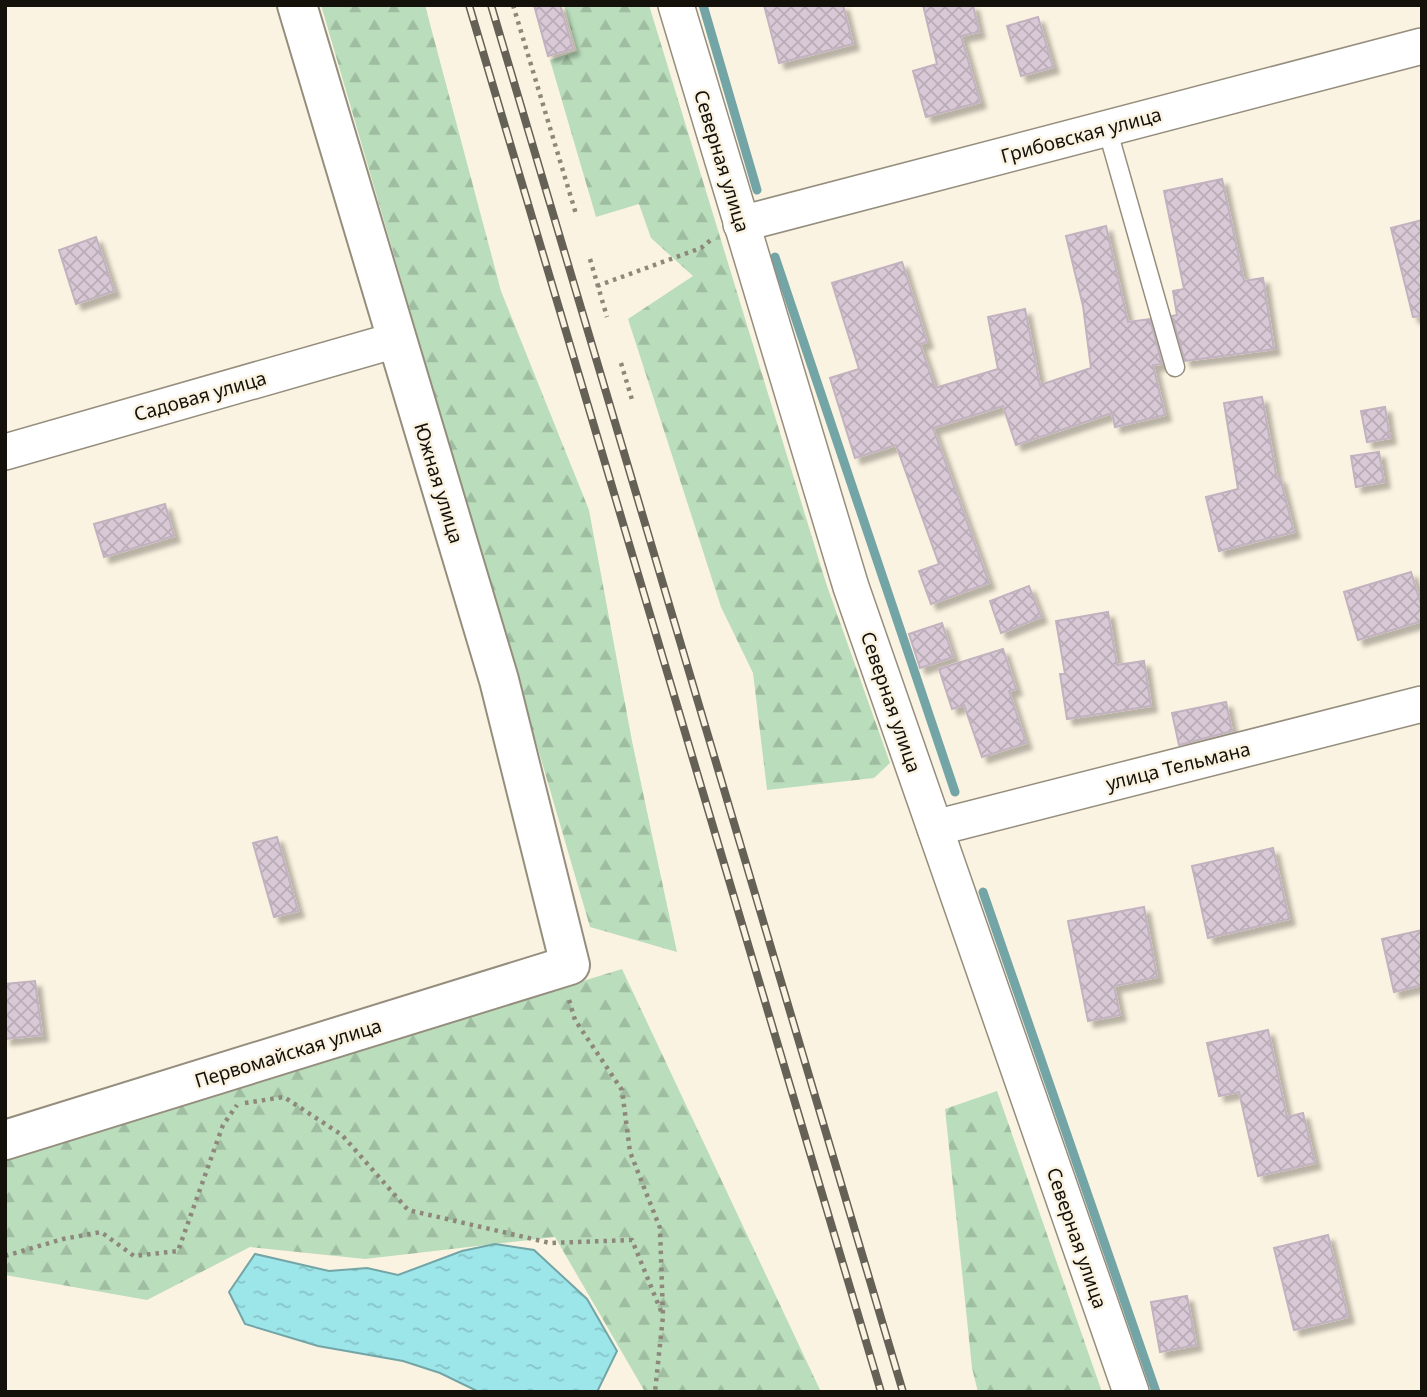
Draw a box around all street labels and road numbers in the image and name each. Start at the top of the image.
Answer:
street label: Северная улица [688,87,756,235]
street label: Грибовская улица [998,101,1164,169]
street label: Садовая улица [131,365,269,427]
street label: Южная улица [408,419,470,547]
street label: Северная улица [855,628,927,776]
street label: улица Тельмана [1103,735,1253,797]
street label: Первомайская улица [191,1012,385,1094]
street label: Северная улица [1041,1164,1113,1312]

